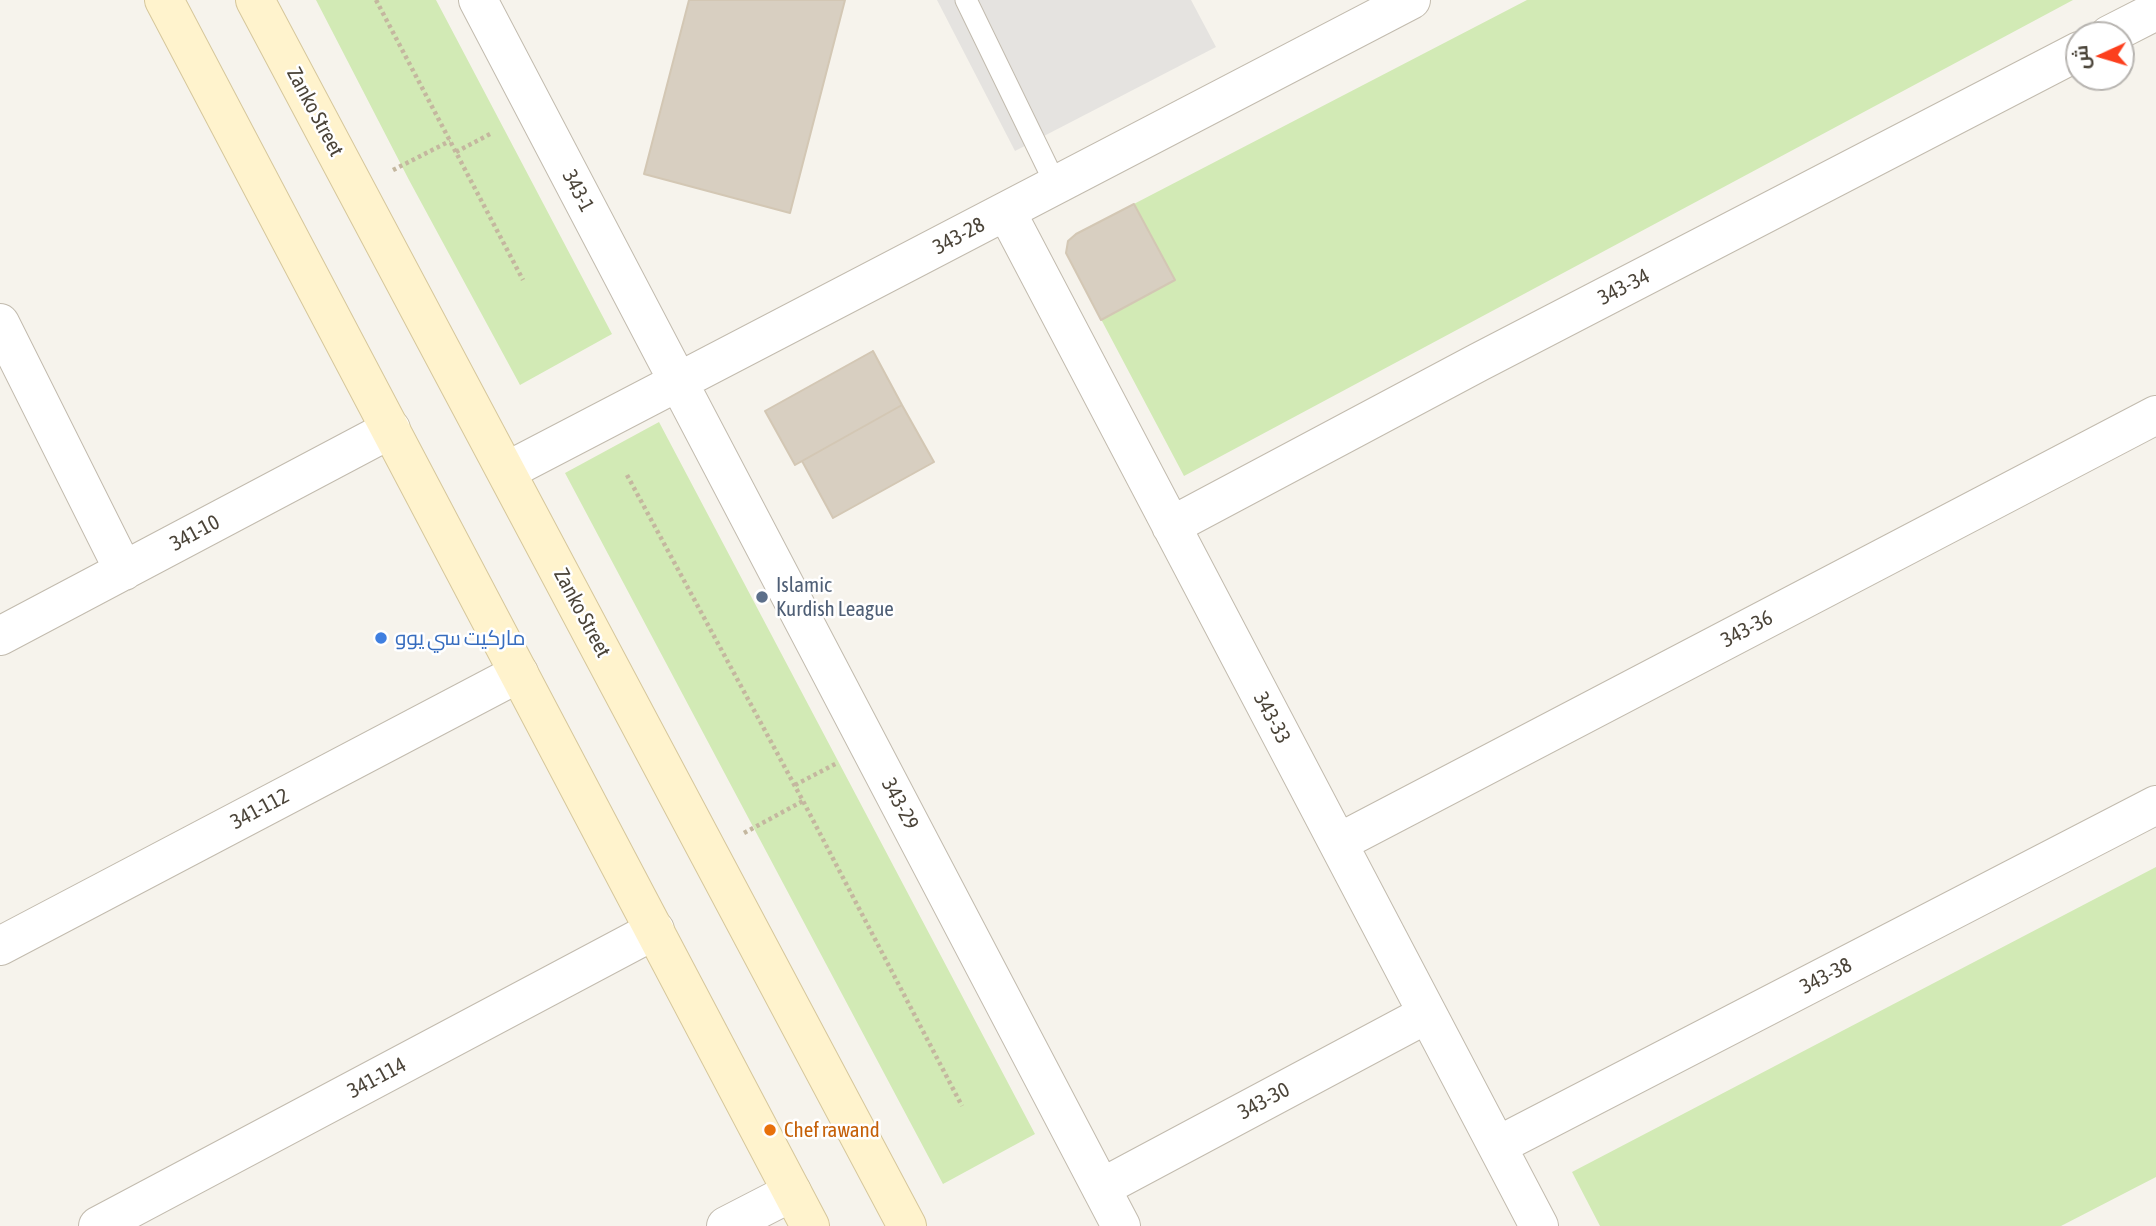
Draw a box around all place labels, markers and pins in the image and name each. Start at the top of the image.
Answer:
place label: Islamic Kurdish League [776,572,894,622]
marker: Islamic Kurdish League [754,589,770,605]
place label: ماركيت سي يوو [395,625,525,651]
marker: ماركيت سي يوو [373,630,389,646]
place label: Chef rawand [784,1117,880,1143]
marker: Chef rawand [762,1122,778,1138]

